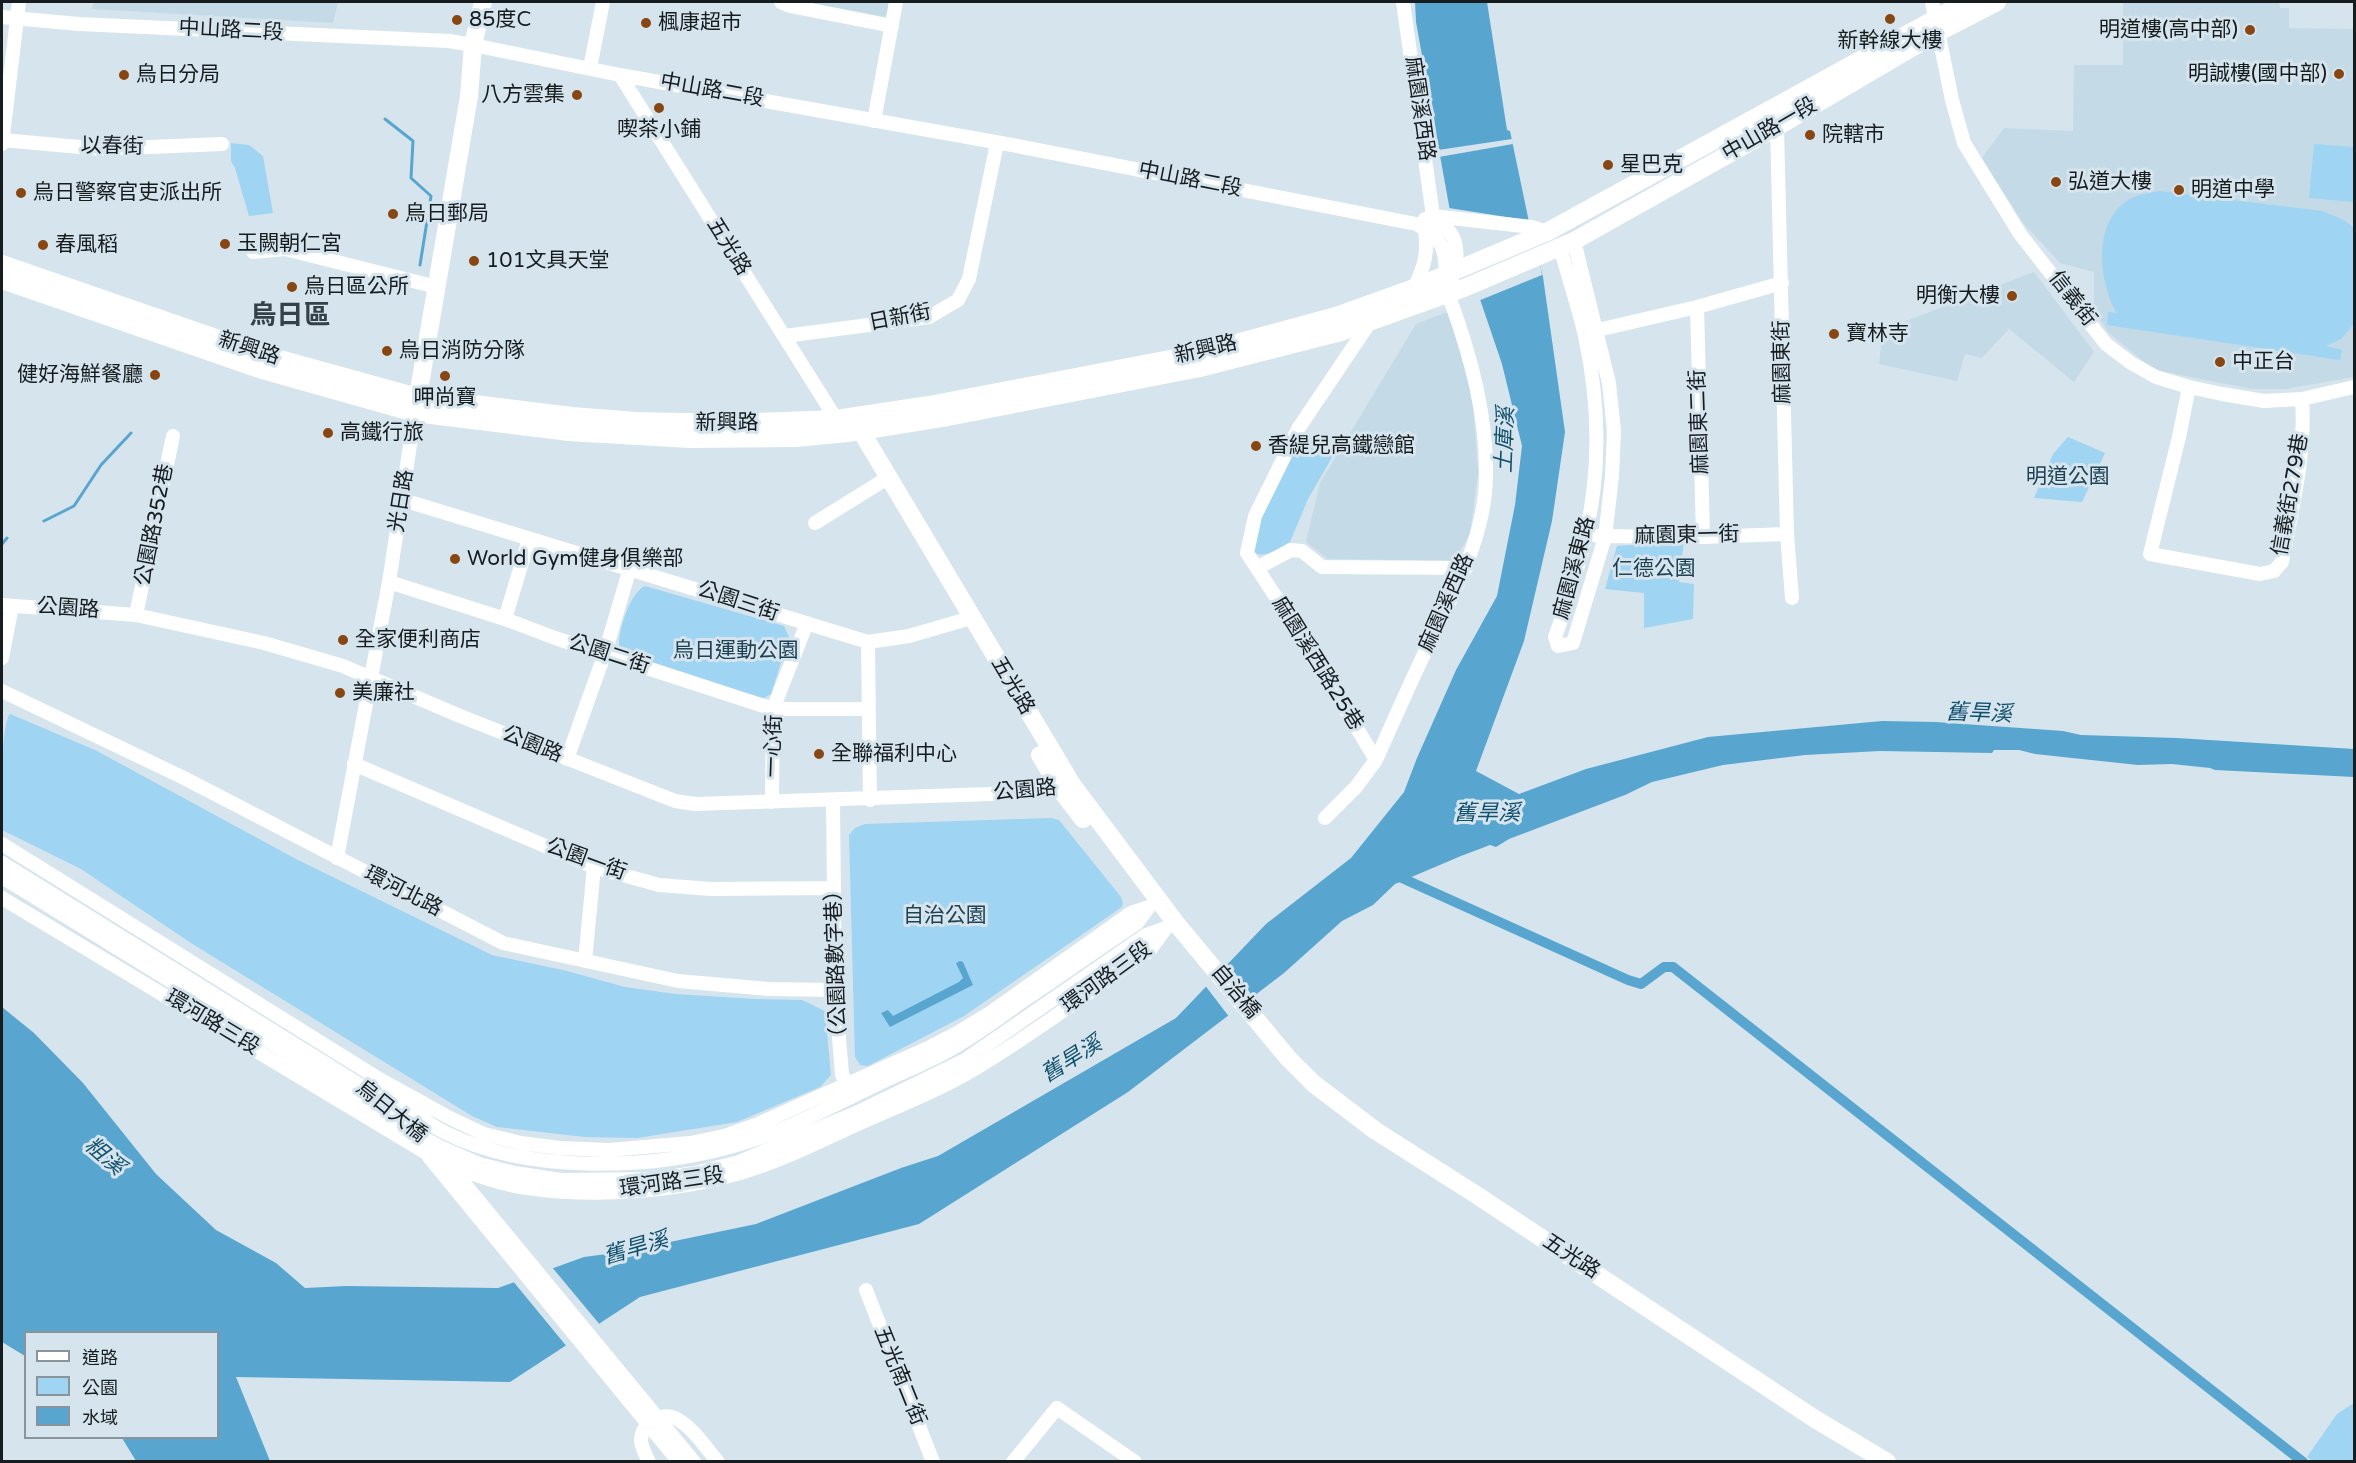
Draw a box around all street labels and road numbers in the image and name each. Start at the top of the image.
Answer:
street label: 中山路二段 [178,16,284,46]
street label: 麻園溪西路 [1399,55,1439,163]
street label: 中山路二段 [658,69,766,113]
street label: 中山路一段 [1718,93,1822,167]
street label: 以春街 [80,134,144,160]
street label: 中山路二段 [1136,158,1244,202]
street label: 五光路 [701,214,755,280]
street label: 信義街 [2043,266,2101,332]
street label: 日新街 [867,300,933,336]
street label: 麻園東街 [1770,320,1796,404]
street label: 新興路 [215,327,283,371]
street label: 新興路 [1172,331,1240,369]
street label: 麻園東二街 [1686,369,1714,475]
street label: 新興路 [696,410,758,436]
street label: 信義街279巷 [2268,432,2314,558]
street label: 公園路352巷 [131,462,179,588]
street label: 光日路 [385,468,419,534]
street label: 麻園溪東路 [1549,514,1601,622]
street label: 麻園東一街 [1634,522,1740,550]
street label: 麻園溪西路 [1414,550,1480,656]
street label: 公園三街 [694,577,782,627]
street label: 麻園溪西路25巷 [1266,593,1368,735]
street label: 公園路 [36,594,100,624]
street label: 公園二街 [565,630,653,680]
street label: 五光路 [985,653,1039,719]
street label: 一心街 [760,714,788,778]
street label: 公園路 [498,722,566,768]
street label: 公園路 [993,776,1057,806]
street label: 公園一街 [542,834,630,886]
street label: 環河北路 [360,862,446,922]
street label: （公園路數字巷） [821,880,853,1048]
street label: 環河路三段 [1057,937,1157,1019]
street label: 自治橋 [1205,960,1265,1024]
street label: 環河路三段 [161,985,263,1061]
street label: 烏日大橋 [350,1076,432,1148]
street label: 環河路三段 [618,1163,726,1203]
street label: 五光路 [1538,1229,1604,1285]
street label: 五光南二街 [868,1323,930,1429]

